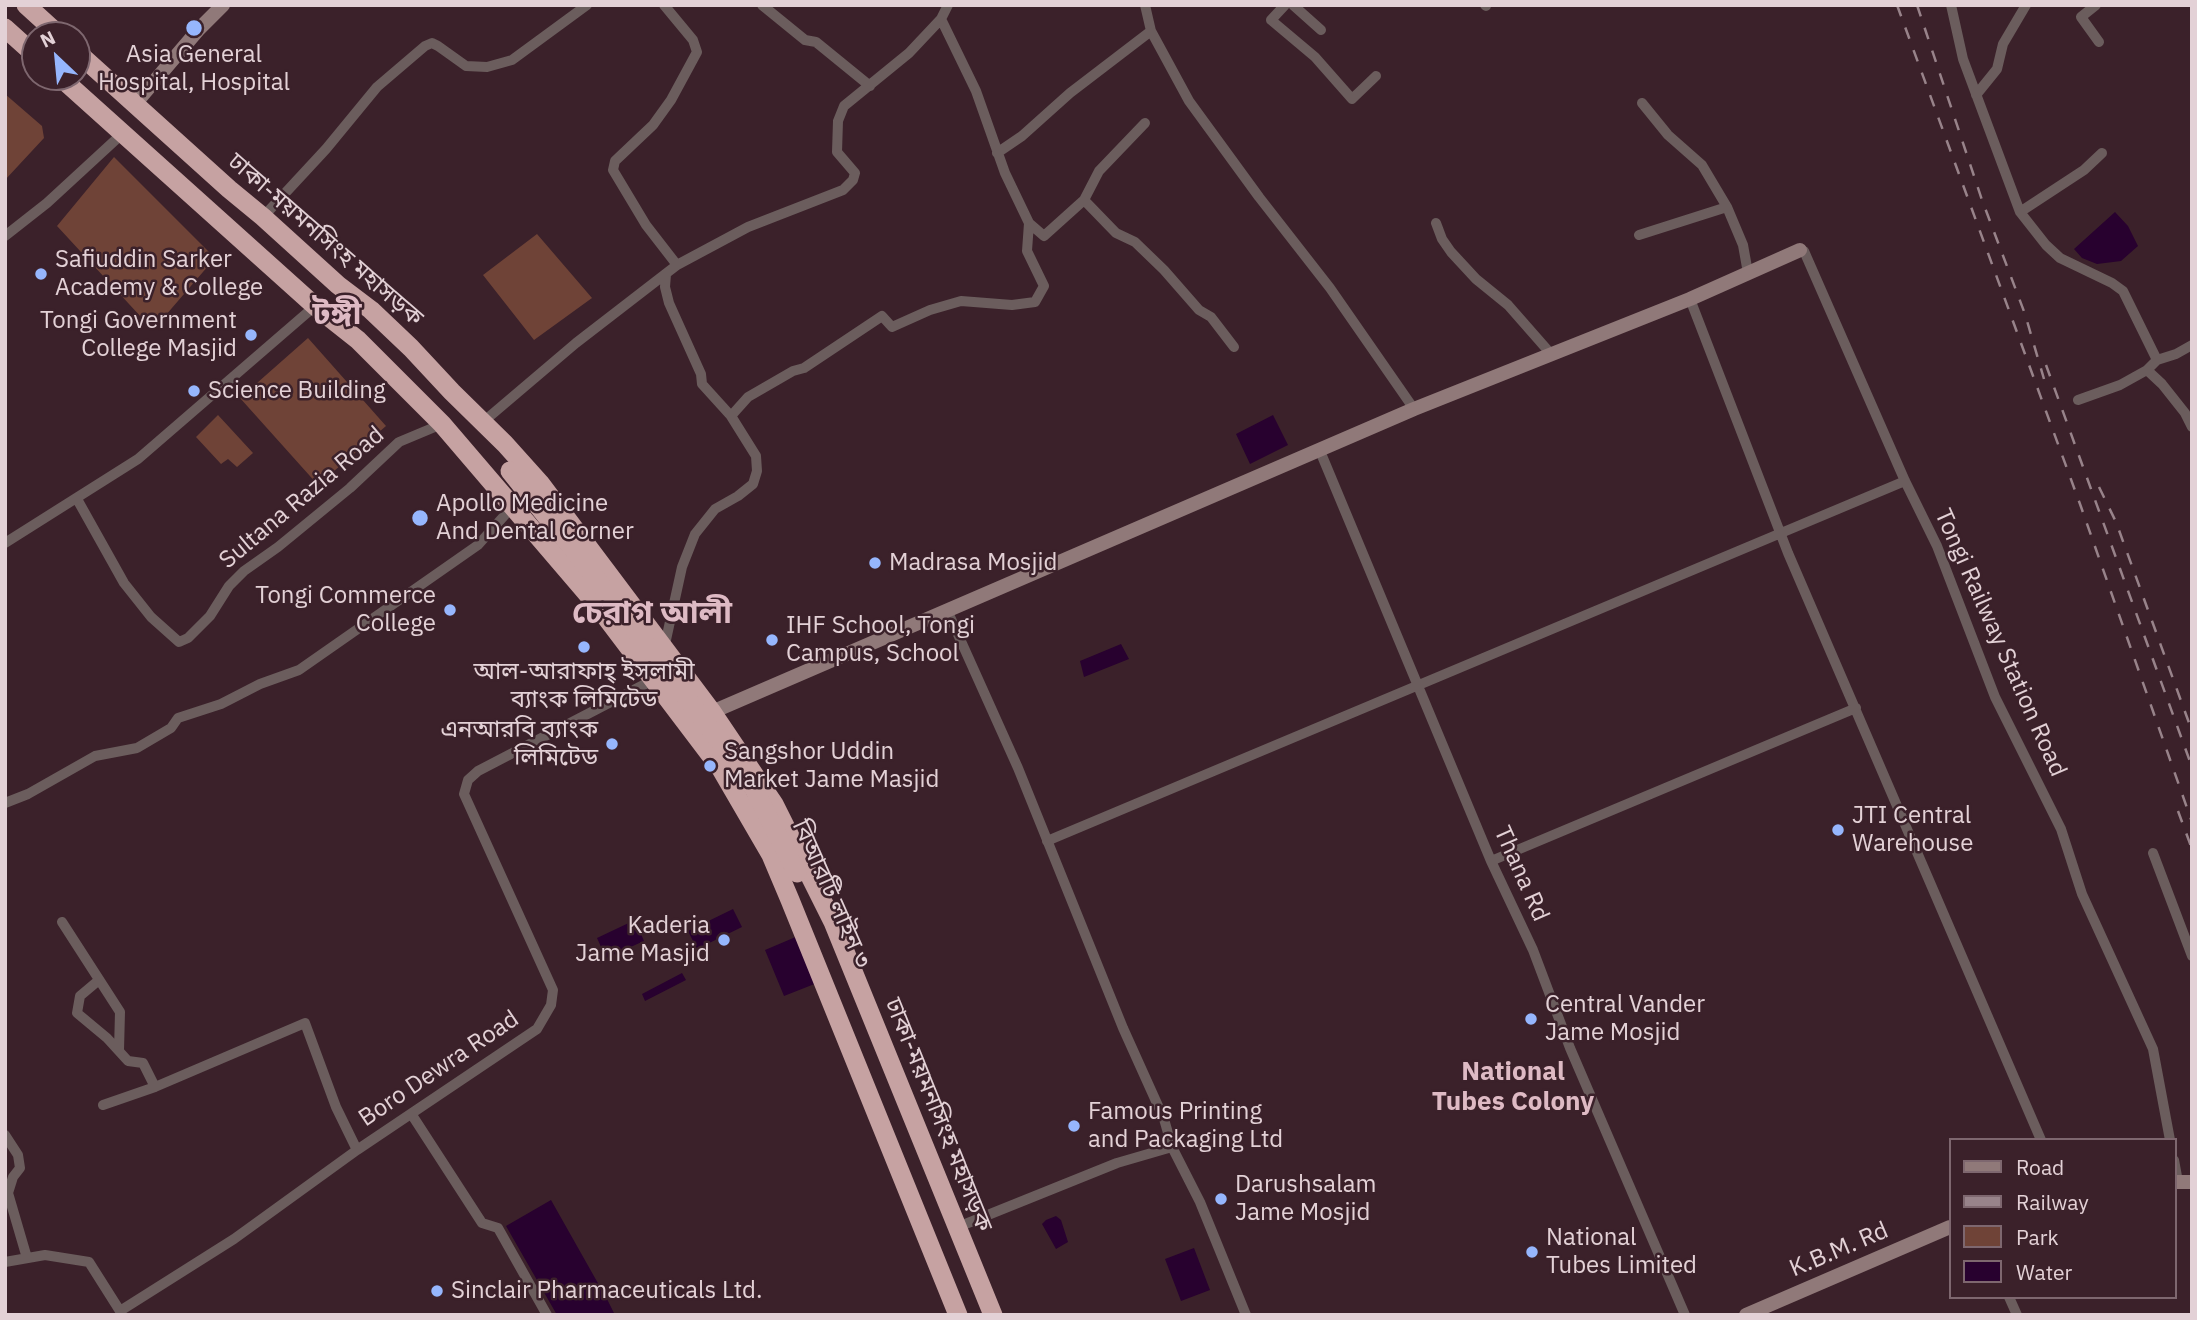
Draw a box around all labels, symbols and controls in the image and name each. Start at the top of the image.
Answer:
marker: Asia General Hospital, Hospital [184,18,204,38]
north arrow [21,21,91,91]
text: N [36,25,59,53]
place label: Asia General Hospital, Hospital [98,41,290,97]
street label: ঢাকা-ময়মনসিংহ মহাসড়ক [221,147,429,333]
place label: Safiuddin Sarker Academy & College [55,246,263,302]
marker: Safiuddin Sarker Academy & College [33,266,49,282]
district label: টঙ্গী [313,296,361,334]
place label: Tongi Government College Masjid [40,307,237,363]
marker: Tongi Government College Masjid [243,327,259,343]
place label: Science Building [208,377,386,405]
marker: Science Building [186,383,202,399]
street label: Sultana Razia Road [214,421,390,575]
place label: Apollo Medicine And Dental Corner [436,490,634,546]
street label: Tongi Railway Station Road [1928,505,2072,781]
marker: Apollo Medicine And Dental Corner [410,508,430,528]
place label: Madrasa Mosjid [889,549,1057,577]
marker: Madrasa Mosjid [867,555,883,571]
place label: Tongi Commerce College [255,582,436,638]
district label: চেরাগ আলী [572,595,732,633]
marker: Tongi Commerce College [442,602,458,618]
place label: IHF School, Tongi Campus, School [786,612,975,668]
marker: IHF School, Tongi Campus, School [764,632,780,648]
marker: আল-আরাফাহ্ ইসলামী ব্যাংক লিমিটেড [576,639,592,655]
place label: আল-আরাফাহ্ ইসলামী ব্যাংক লিমিটেড [473,658,695,714]
place label: এনআরবি ব্যাংক লিমিটেড [440,716,598,772]
marker: এনআরবি ব্যাংক লিমিটেড [604,736,620,752]
place label: Sangshor Uddin Market Jame Masjid [724,738,939,794]
marker: Sangshor Uddin Market Jame Masjid [702,758,718,774]
place label: JTI Central Warehouse [1852,802,1973,858]
street label: বিআরটি লাইন ৩ [785,815,877,973]
street label: Thana Rd [1487,822,1555,926]
marker: JTI Central Warehouse [1830,822,1846,838]
place label: Kaderia Jame Masjid [575,912,710,968]
marker: Kaderia Jame Masjid [716,932,732,948]
place label: Central Vander Jame Mosjid [1545,991,1705,1047]
street label: ঢাকা-ময়মনসিংহ মহাসড়ক [878,994,998,1236]
street label: Boro Dewra Road [353,1005,525,1133]
marker: Central Vander Jame Mosjid [1523,1011,1539,1027]
district label: National Tubes Colony [1432,1056,1594,1118]
place label: Famous Printing and Packaging Ltd [1088,1098,1283,1154]
marker: Famous Printing and Packaging Ltd [1066,1118,1082,1134]
legend [1948,1138,2176,1299]
text: Road [2016,1153,2064,1181]
place label: Darushsalam Jame Mosjid [1235,1171,1376,1227]
text: Railway [2016,1188,2089,1216]
marker: Darushsalam Jame Mosjid [1213,1191,1229,1207]
street label: K.B.M. Rd [1785,1216,1893,1284]
text: Park [2016,1223,2059,1251]
place label: National Tubes Limited [1546,1224,1697,1280]
marker: National Tubes Limited [1524,1244,1540,1260]
text: Water [2016,1258,2072,1286]
place label: Sinclair Pharmaceuticals Ltd. [451,1277,763,1305]
marker: Sinclair Pharmaceuticals Ltd. [429,1283,445,1299]

